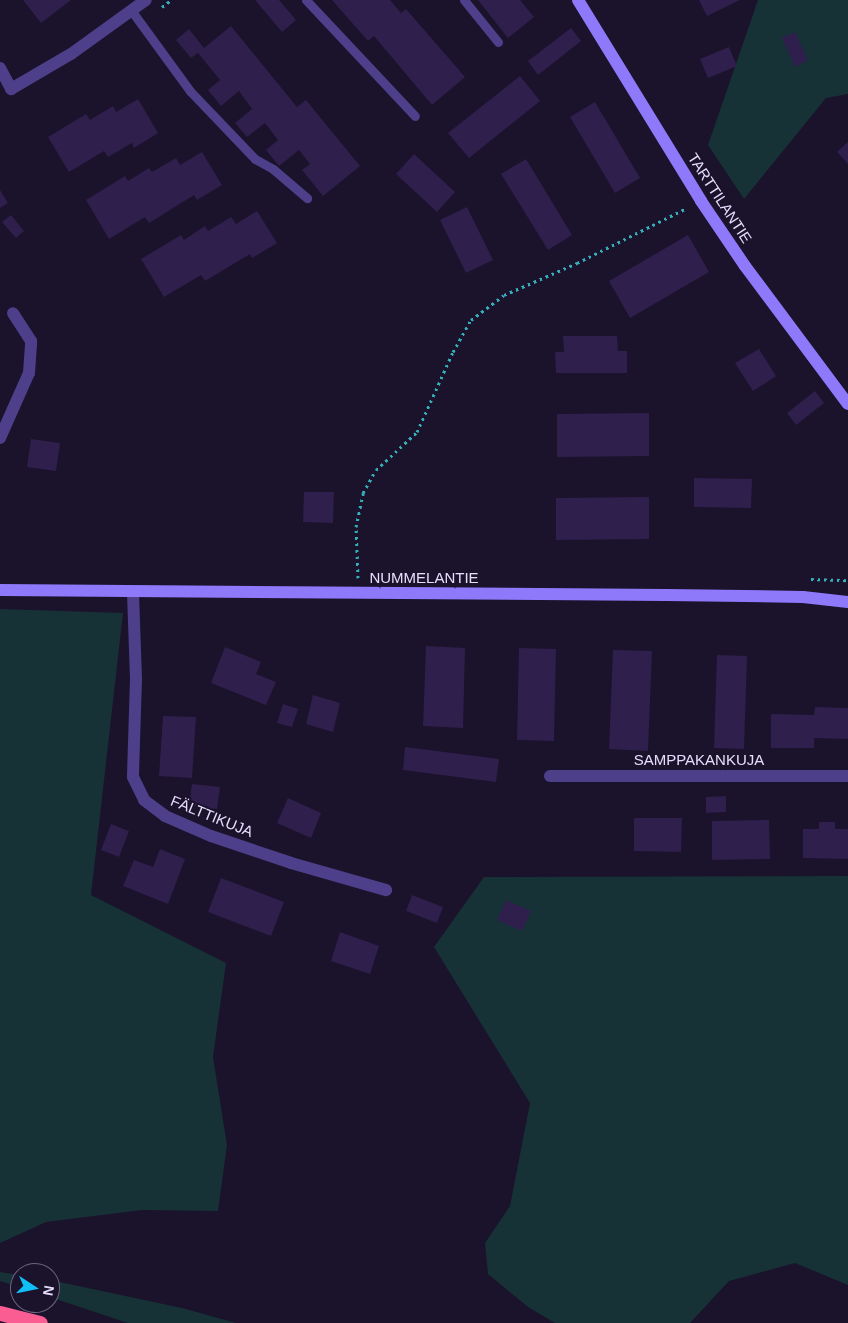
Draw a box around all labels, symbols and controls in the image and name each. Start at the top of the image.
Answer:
street label: TARTTILANTIE [684,150,756,246]
street label: NUMMELANTIE [369,569,479,587]
street label: SAMPPAKANKUJA [634,751,764,769]
street label: FÄLTTIKUJA [168,791,256,841]
north arrow [10,1263,60,1313]
text: N [40,1284,58,1297]

